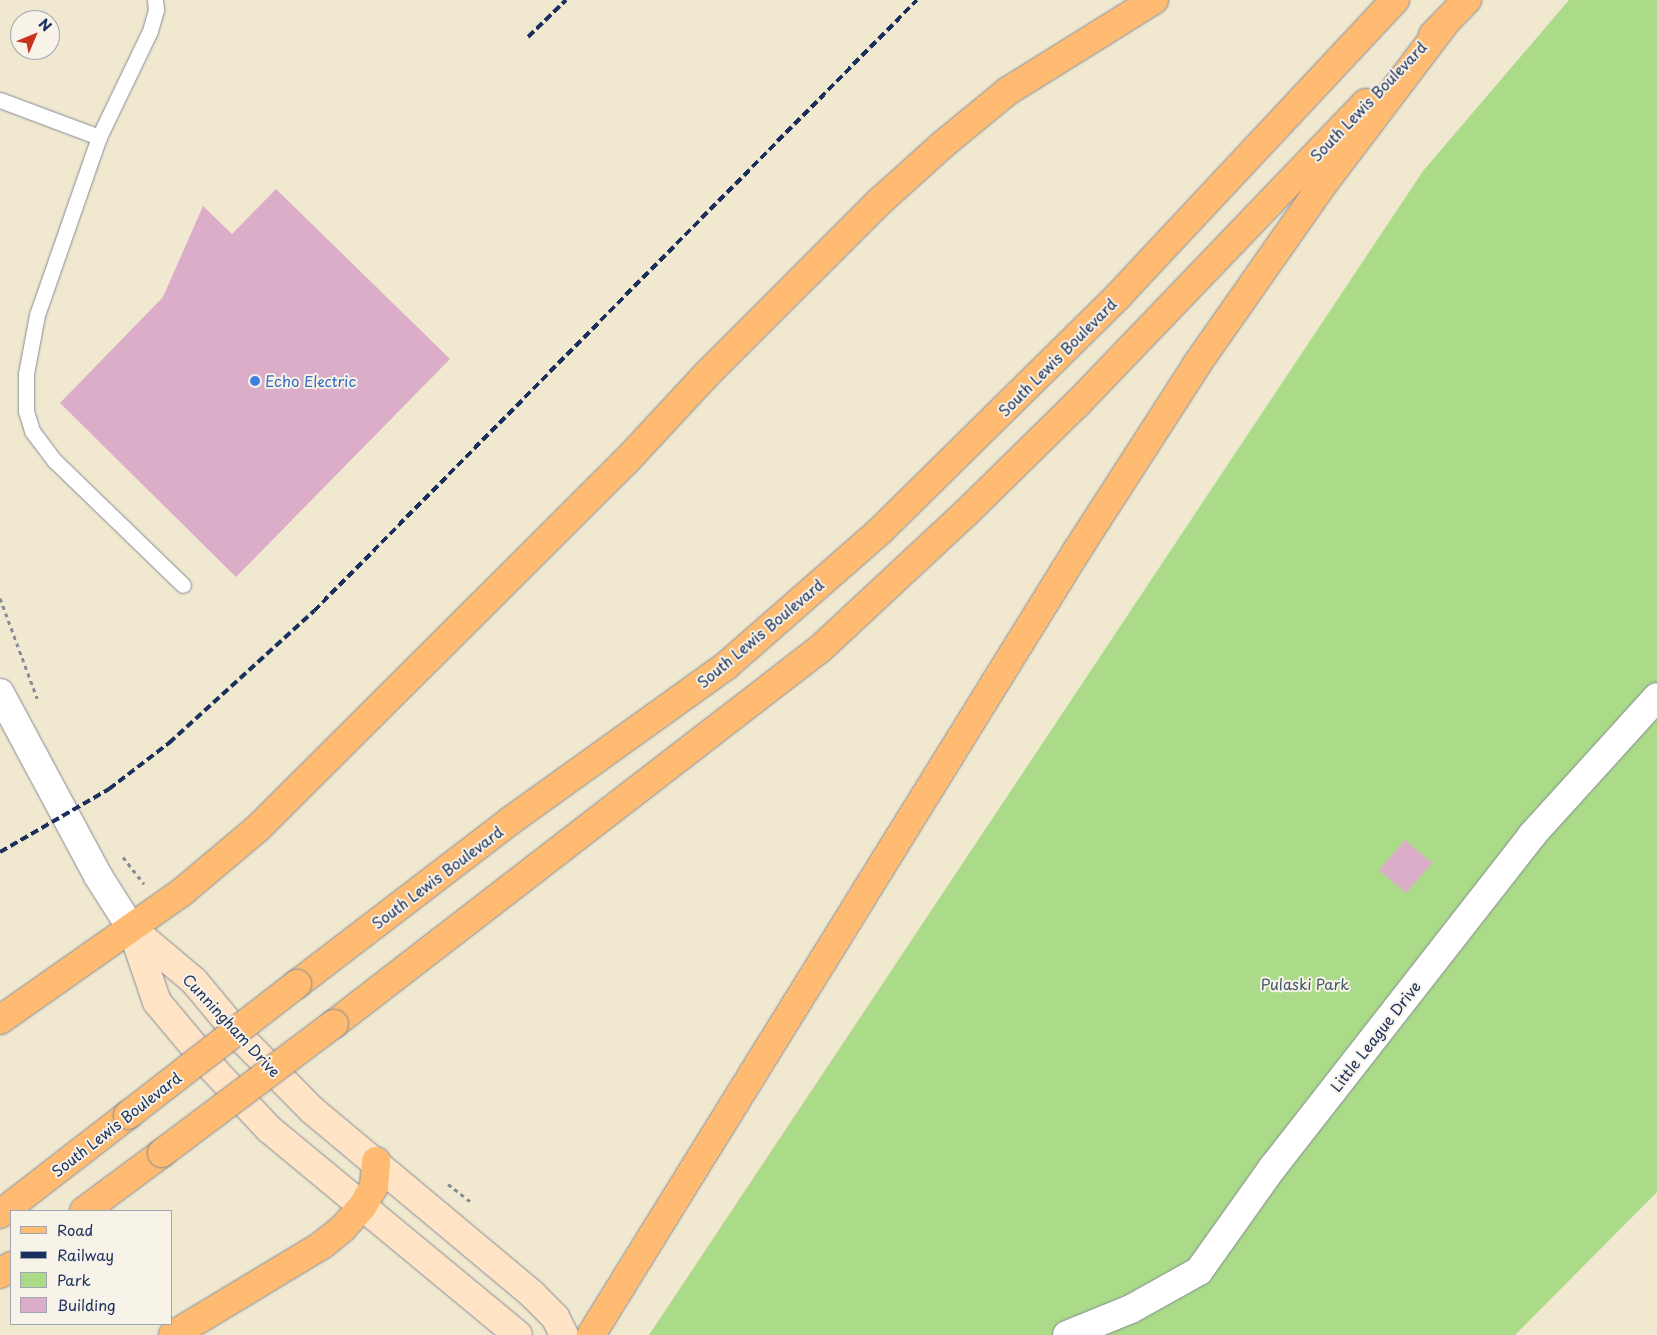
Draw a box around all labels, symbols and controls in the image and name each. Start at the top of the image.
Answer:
north arrow [10,10,60,60]
text: N [34,13,57,36]
street label: South Lewis Boulevard [1306,37,1430,165]
street label: South Lewis Boulevard [994,294,1120,420]
place label: Echo Electric [265,372,357,390]
marker: Echo Electric [249,375,261,387]
street label: South Lewis Boulevard [693,574,827,692]
street label: South Lewis Boulevard [367,821,507,933]
street label: Cunningham Drive [179,969,285,1081]
park label: Pulaski Park [1260,975,1350,993]
street label: Little League Drive [1326,977,1424,1095]
street label: South Lewis Boulevard [47,1067,185,1181]
legend [10,1210,172,1325]
text: Road [57,1218,93,1241]
text: Railway [57,1243,114,1266]
text: Park [57,1268,91,1291]
text: Building [57,1293,116,1316]

